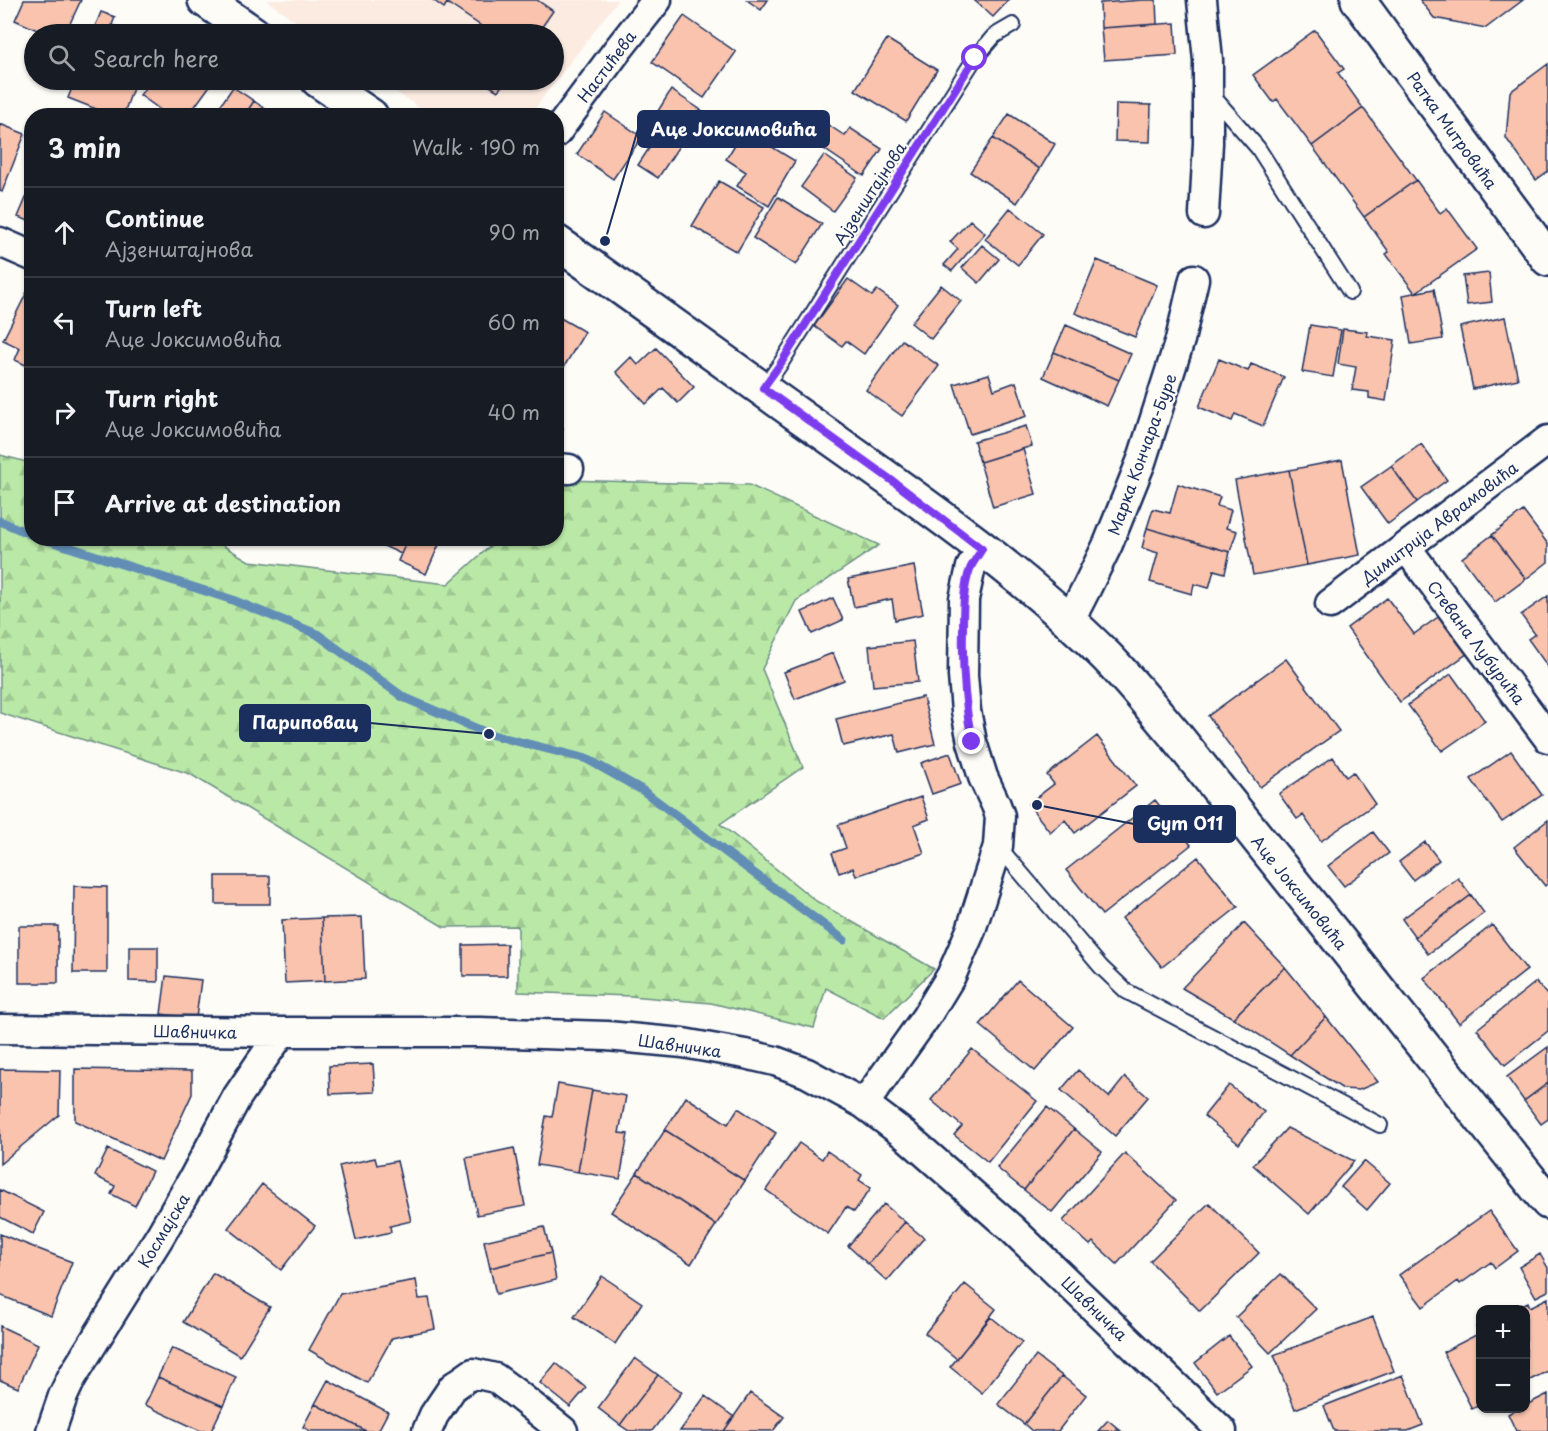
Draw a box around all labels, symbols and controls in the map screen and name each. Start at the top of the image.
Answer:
search box [24,24,564,90]
street label: Настићева [571,25,641,107]
icon: search [45,41,78,74]
text: Search here [93,41,219,74]
route start [961,44,987,70]
street label: Ратка Митровића [1402,66,1504,194]
callout: Аце Јоксимовића [638,111,829,147]
text: Аце Јоксимовића [651,115,817,142]
text: 3 min [48,128,121,167]
text: Walk · 190 m [412,132,540,162]
street label: Ајзенштајнова [827,137,911,249]
text: Continue [105,201,204,234]
icon: ahead [48,216,81,249]
text: 90 m [489,217,540,247]
text: Ајзенштајнова [105,234,253,264]
text: Turn left [105,291,202,324]
icon: left [48,306,81,339]
text: 60 m [488,307,540,337]
text: Аце Јоксимовића [105,324,281,354]
street label: Марка Кончара-Буре [1101,370,1182,538]
text: Turn right [105,381,218,414]
icon: right [48,396,81,429]
text: 40 m [488,397,540,427]
text: Аце Јоксимовића [105,414,281,444]
street label: Димитрија Аврамовића [1355,455,1522,590]
icon: arrive [48,486,81,519]
text: Arrive at destination [105,486,341,519]
street label: Стевана Лубурића [1422,575,1532,709]
callout: Париповац [240,705,370,741]
text: Париповац [252,708,358,735]
route end [958,728,984,754]
callout: Gym 011 [1134,806,1235,842]
text: Gym 011 [1147,809,1223,836]
street label: Аце Јоксимовића [1246,830,1354,954]
street label: Шавничка [153,1018,237,1044]
street label: Шавничка [637,1027,723,1063]
street label: Космајска [131,1188,195,1272]
street label: Шавничка [1057,1270,1133,1346]
map controls [1476,1305,1530,1413]
button: + [1476,1305,1530,1359]
button: − [1476,1359,1530,1413]

